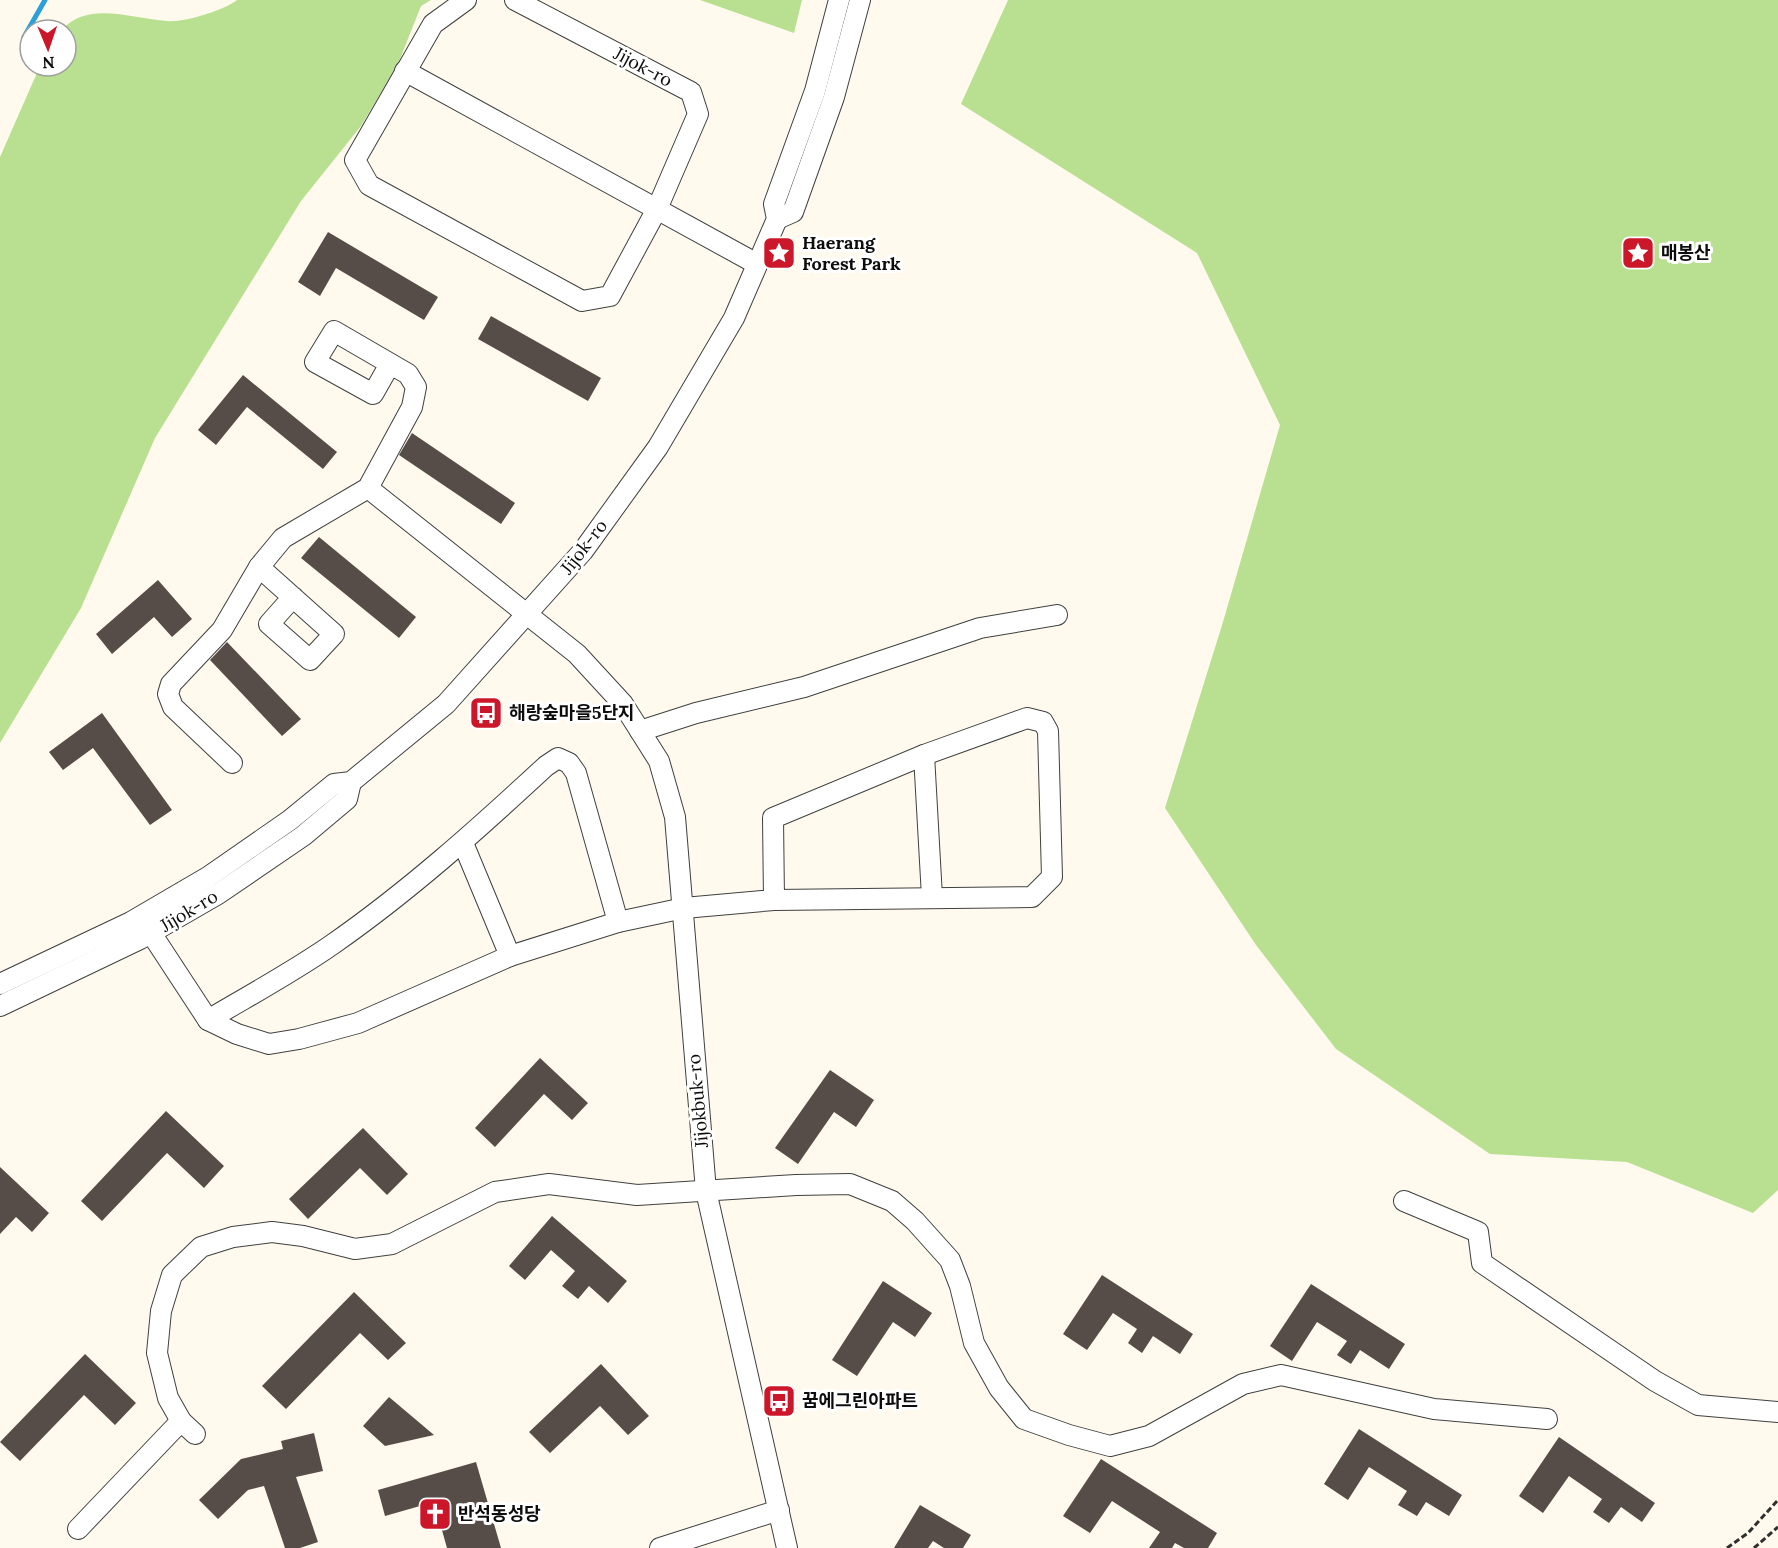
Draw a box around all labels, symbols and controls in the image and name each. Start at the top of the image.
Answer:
north arrow [18,18,78,78]
street label: Jijok-ro [609,41,677,92]
text: N [42,53,55,73]
place label: Haerang Forest Park [802,231,901,275]
place icon: Haerang Forest Park [761,235,797,271]
place icon: 매봉산 [1620,235,1656,271]
place label: 매봉산 [1661,241,1711,264]
street label: Jijok-ro [554,515,612,579]
bus stop icon: 해랑숲마을5단지 [468,695,504,731]
place label: 해랑숲마을5단지 [509,701,635,724]
street label: Jijok-ro [155,884,222,937]
street label: Jijokbuk-ro [682,1053,713,1150]
bus stop icon: 꿈에그린아파트 [761,1383,797,1419]
place label: 꿈에그린아파트 [802,1389,918,1412]
church icon: 반석동성당 [417,1496,453,1532]
place label: 반석동성당 [458,1502,541,1525]

